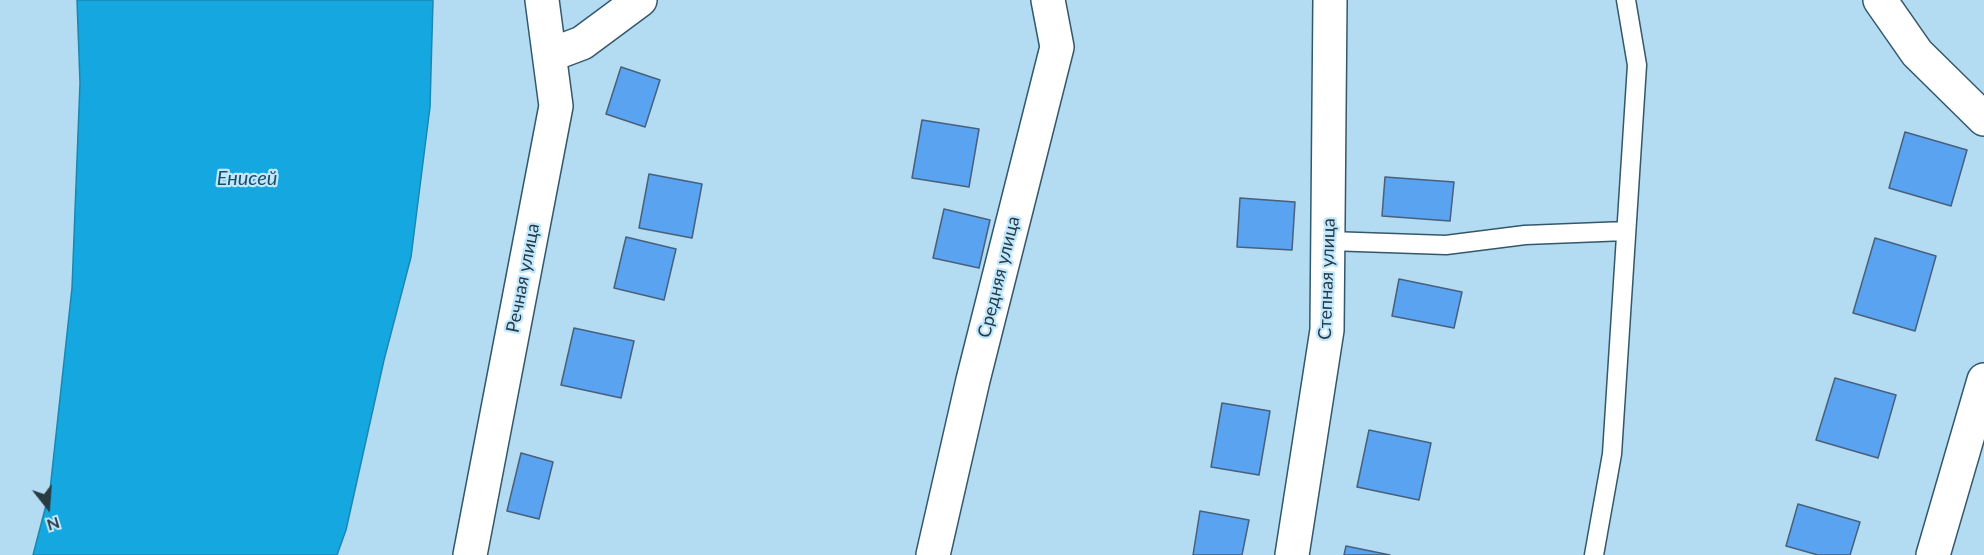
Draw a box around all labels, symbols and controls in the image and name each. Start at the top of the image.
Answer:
water label: Енисей [217,167,277,191]
street label: Средняя улица [973,214,1025,340]
street label: Степная улица [1314,218,1340,340]
street label: Речная улица [502,222,544,334]
north arrow [18,477,78,537]
text: N [45,514,62,536]

